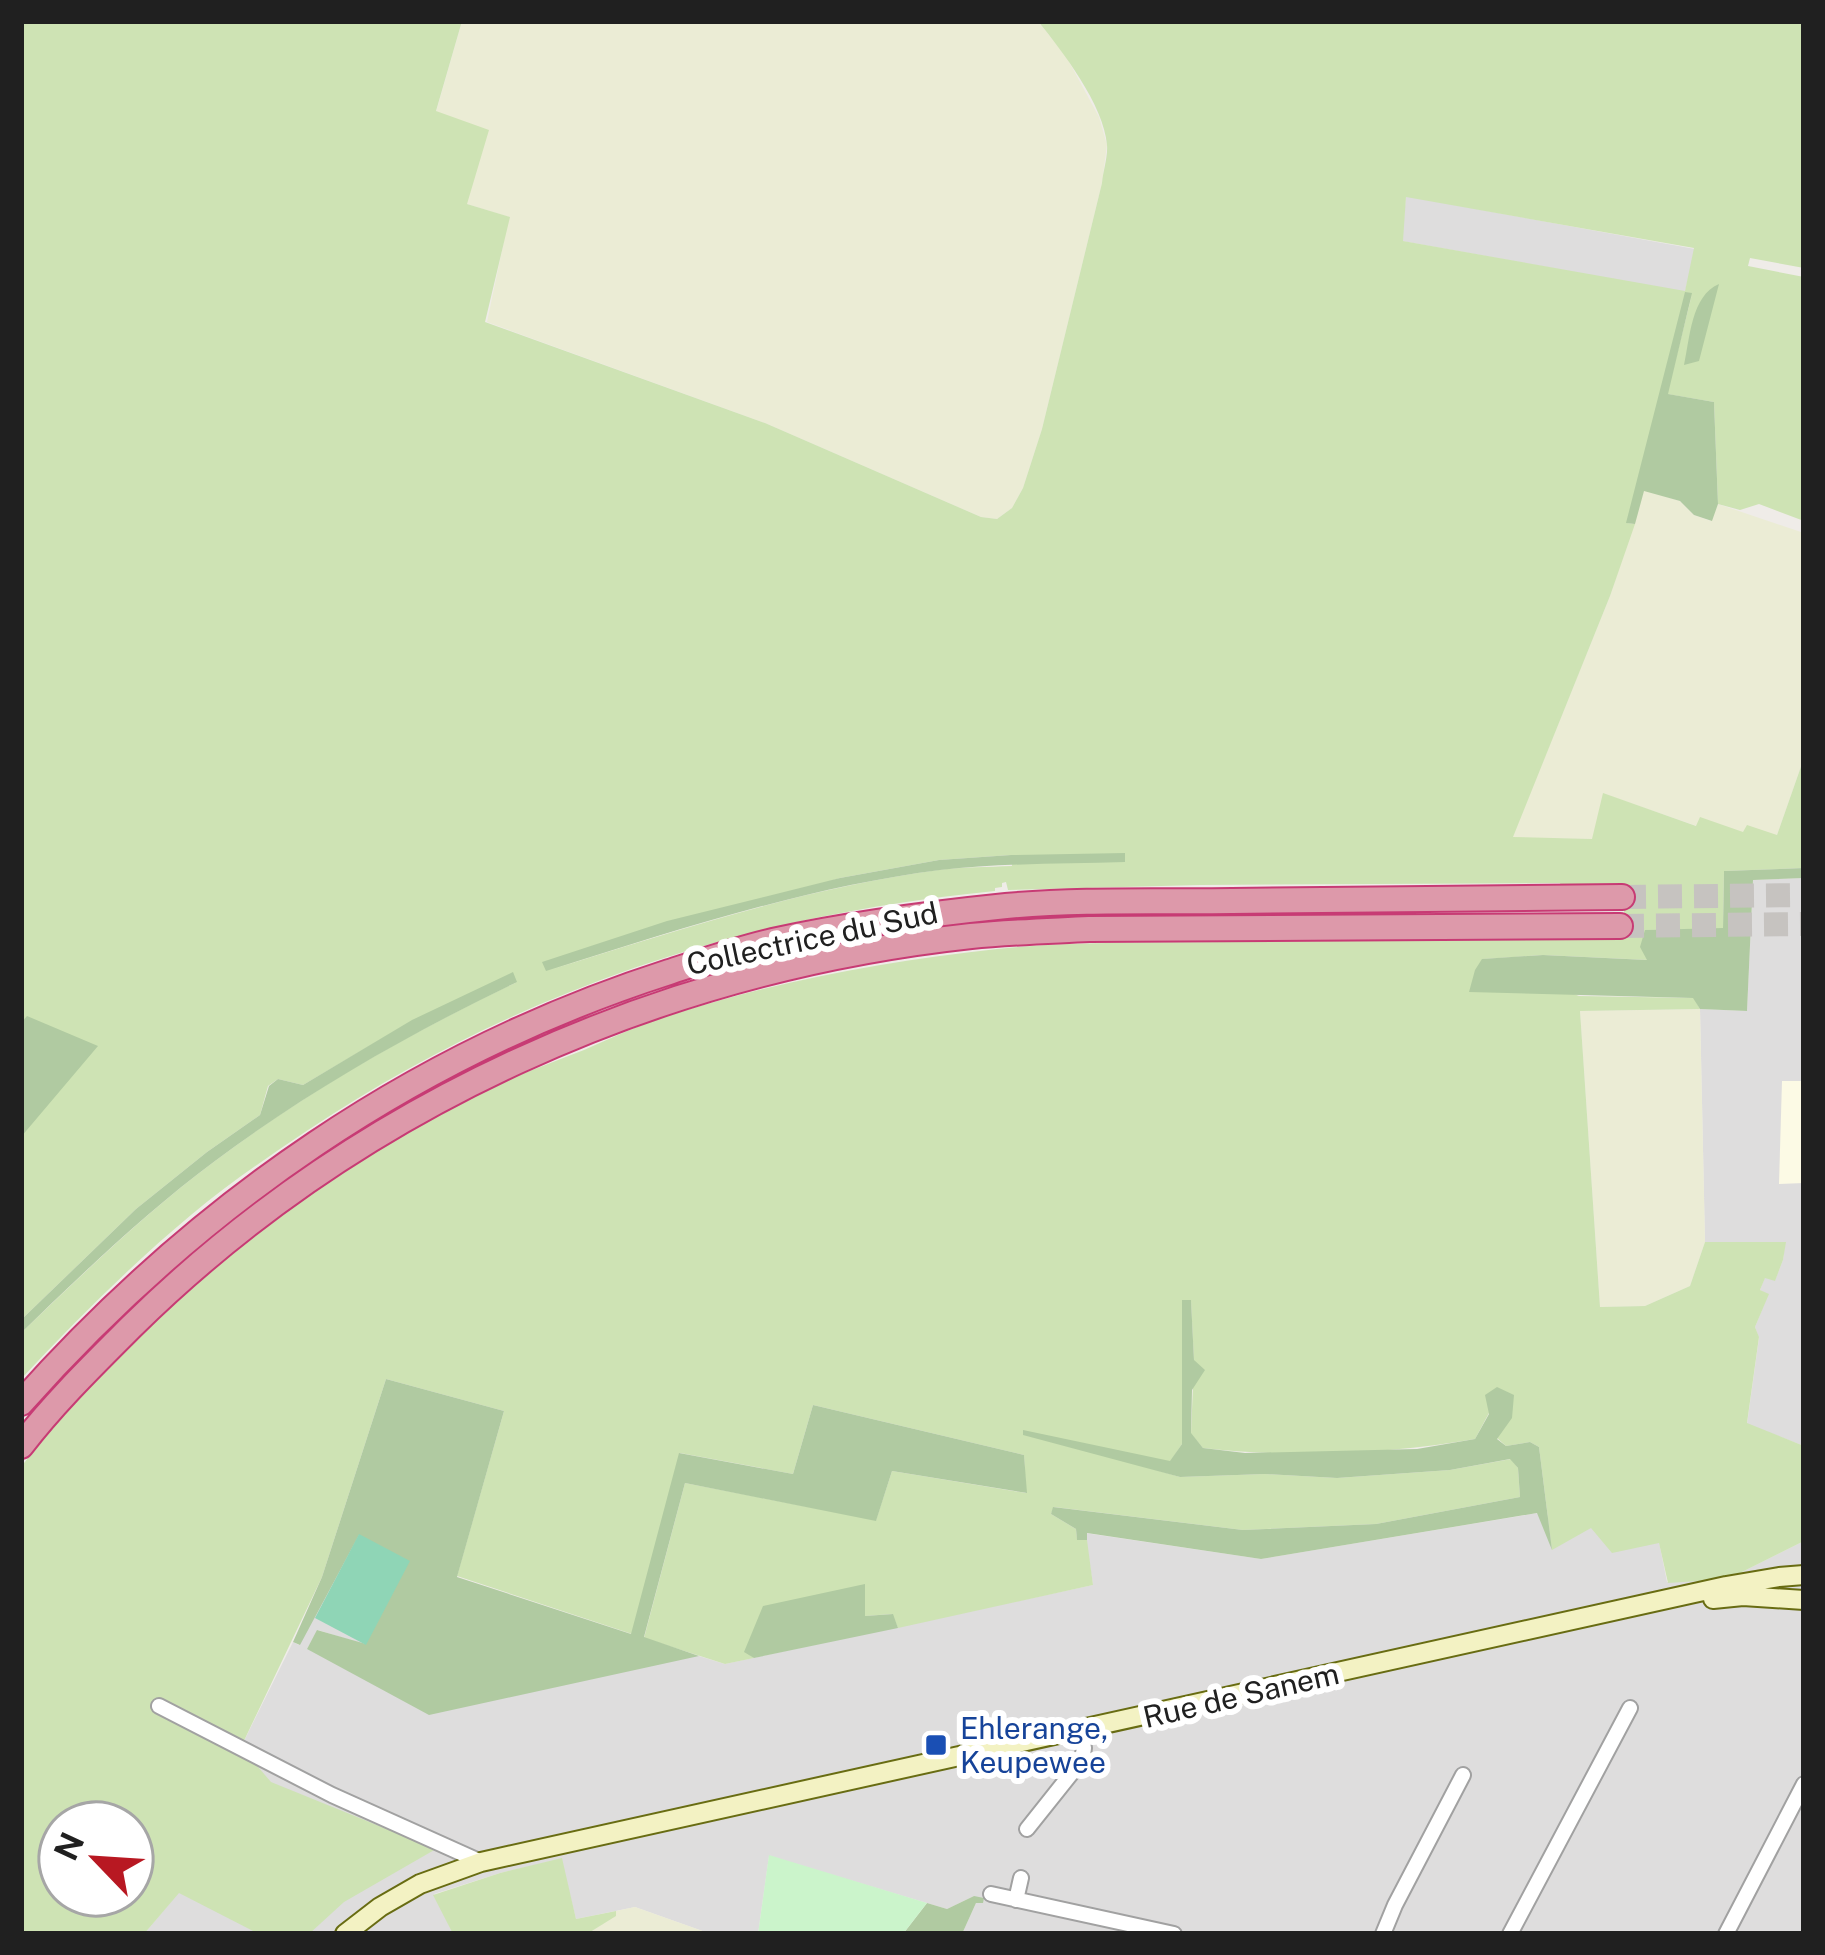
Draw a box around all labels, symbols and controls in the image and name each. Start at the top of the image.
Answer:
street label: Collectrice du Sud [683,894,941,982]
street label: Rue de Sanem [1140,1655,1342,1735]
place label: Ehlerange, Keupewee [960,1710,1108,1780]
marker: Ehlerange, Keupewee [923,1732,949,1758]
north arrow [36,1799,156,1919]
text: N [46,1827,91,1866]

